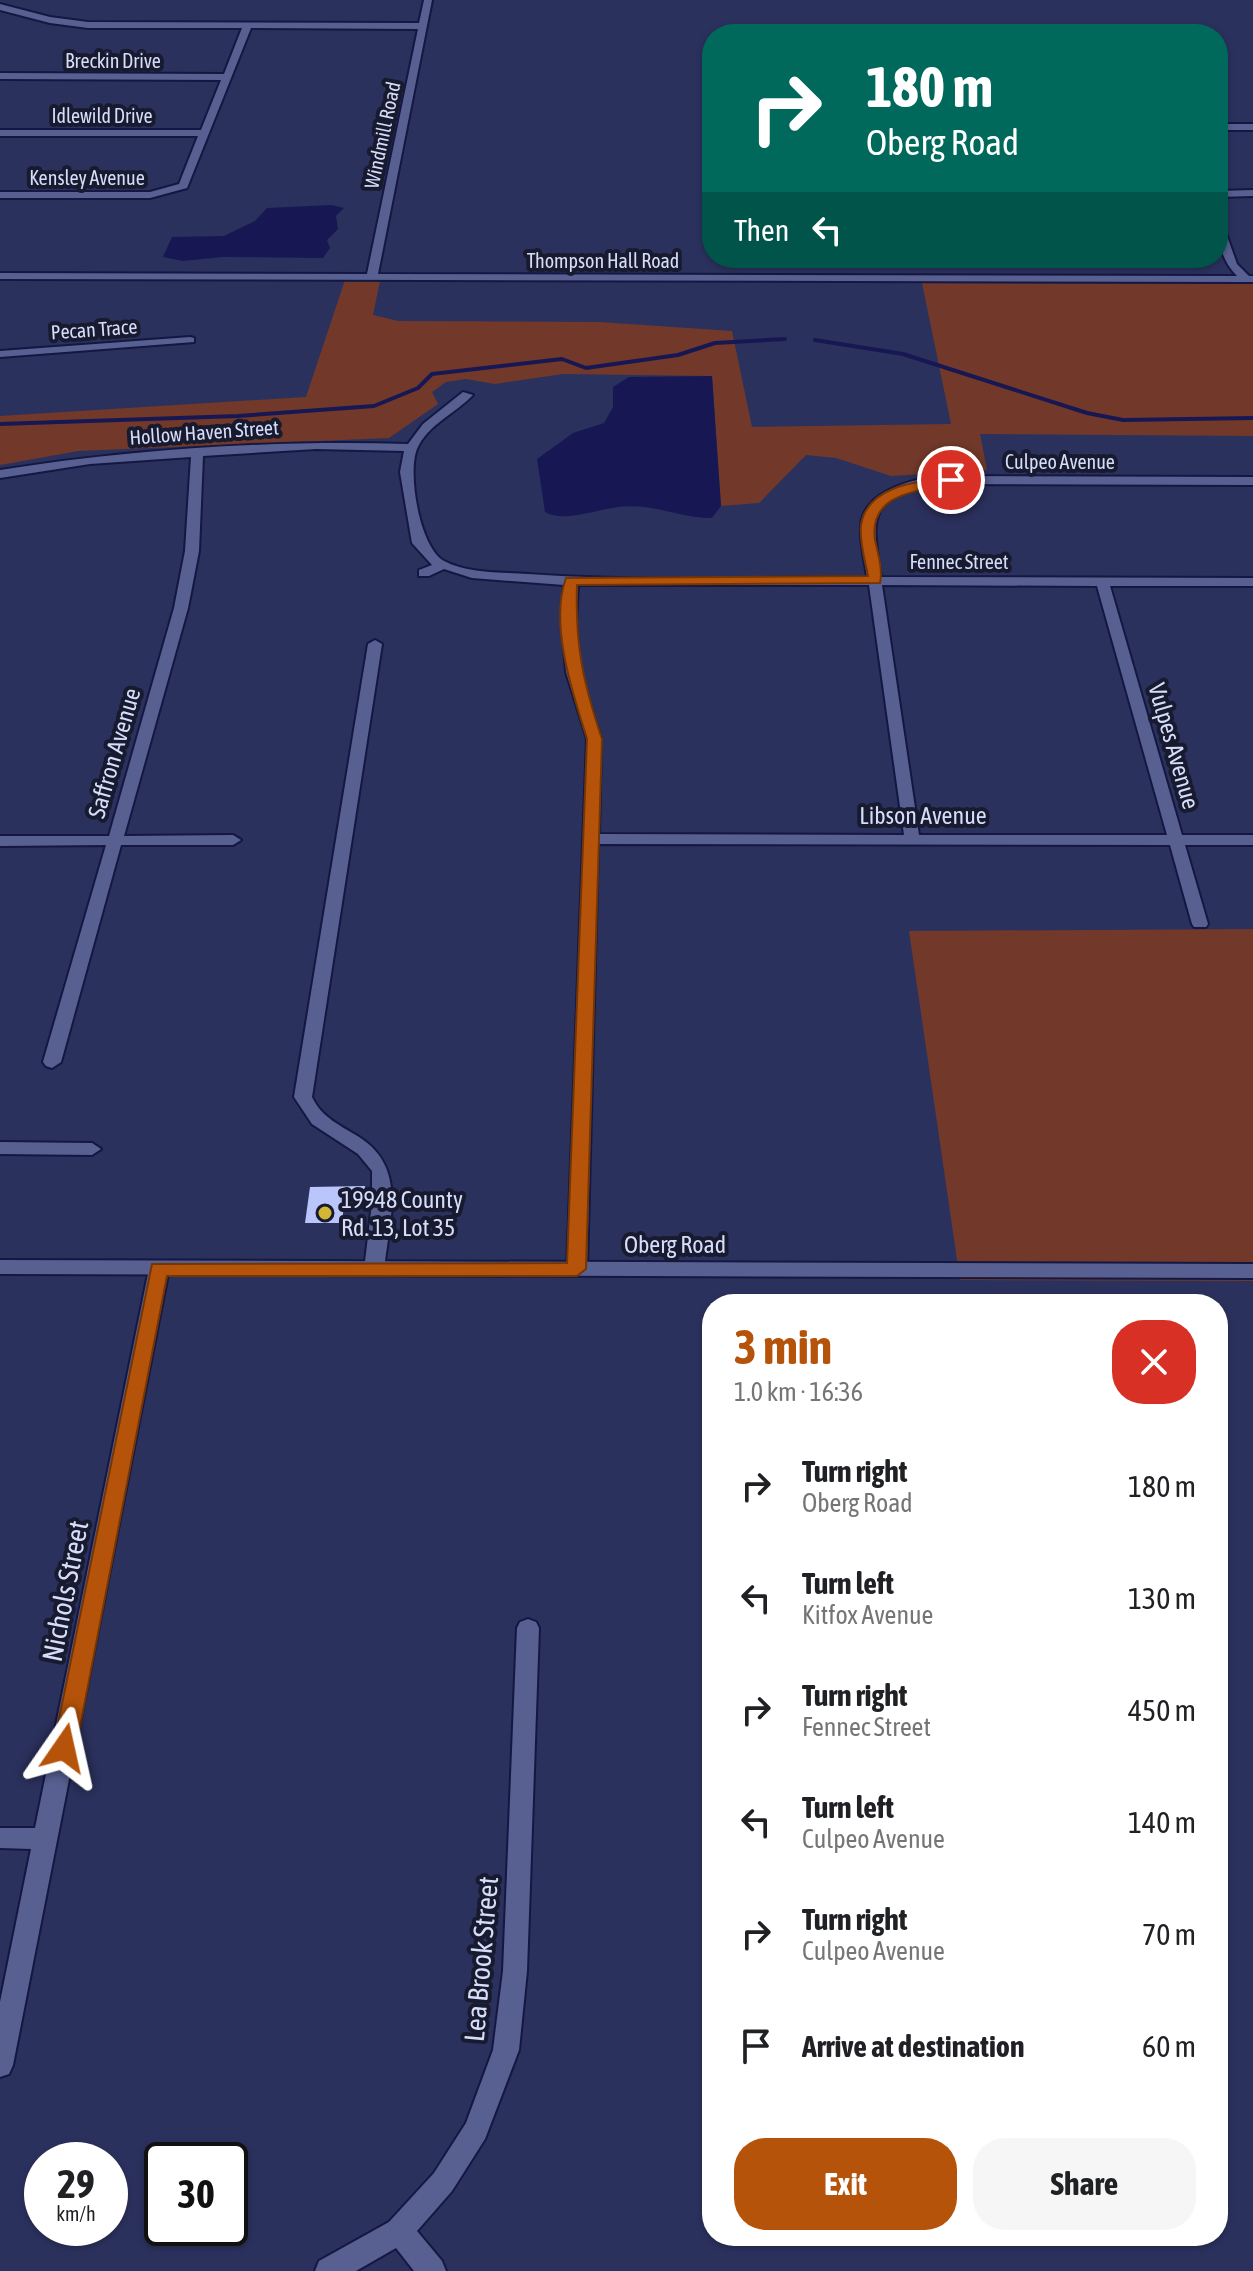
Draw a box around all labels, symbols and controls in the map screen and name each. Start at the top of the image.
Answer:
street label: Breckin Drive [65,49,161,72]
text: 180 m [866,55,993,119]
icon: right [734,56,838,160]
street label: Windmill Road [359,79,405,191]
street label: Idlewild Drive [51,104,153,127]
text: Oberg Road [866,121,1019,163]
street label: Kensley Avenue [29,166,145,189]
icon: left [805,208,849,252]
text: Then [734,213,789,247]
street label: Thompson Hall Road [527,249,679,272]
street label: Pecan Trace [50,315,138,343]
street label: Hollow Haven Street [129,415,280,449]
pin [917,446,985,514]
street label: Culpeo Avenue [1005,450,1115,473]
icon: arrive [929,458,973,502]
street label: Fennec Street [909,550,1009,573]
street label: Vulpes Avenue [1143,680,1205,812]
street label: Saffron Avenue [83,685,145,821]
street label: Libson Avenue [859,802,987,829]
place label: 19948 County Rd. 13, Lot 35 [341,1186,463,1241]
marker: 19948 County Rd. 13, Lot 35 [316,1204,334,1222]
street label: Oberg Road [624,1231,726,1258]
text: 3 min [734,1319,832,1374]
button: close [1112,1320,1196,1404]
text: 1.0 km · 16:36 [734,1377,863,1407]
text: Turn right [802,1454,908,1488]
icon: right [734,1464,778,1508]
text: 180 m [1128,1469,1196,1503]
text: Oberg Road [802,1488,913,1518]
street label: Nichols Street [36,1518,94,1664]
text: Turn left [802,1566,894,1600]
icon: left [734,1576,778,1620]
text: 130 m [1128,1581,1196,1615]
text: Kitfox Avenue [802,1600,933,1630]
text: Turn right [802,1678,908,1712]
icon: right [734,1688,778,1732]
text: 450 m [1128,1693,1196,1727]
position arrow [22,1706,106,1790]
text: Fennec Street [802,1712,931,1742]
text: Turn left [802,1790,894,1824]
icon: left [734,1800,778,1844]
text: 140 m [1128,1805,1196,1839]
text: Culpeo Avenue [802,1824,945,1854]
street label: Lea Brook Street [458,1875,504,2043]
text: Turn right [802,1902,908,1936]
icon: right [734,1912,778,1956]
text: 70 m [1142,1917,1196,1951]
text: Culpeo Avenue [802,1936,945,1966]
icon: arrive [734,2024,778,2068]
text: Arrive at destination [802,2029,1024,2063]
text: 60 m [1142,2029,1196,2063]
button: Exit [734,2138,957,2230]
button: Share [973,2138,1196,2230]
speed limit sign: 30 [144,2142,248,2246]
text: 29 [57,2161,95,2206]
text: km/h [56,2202,96,2225]

